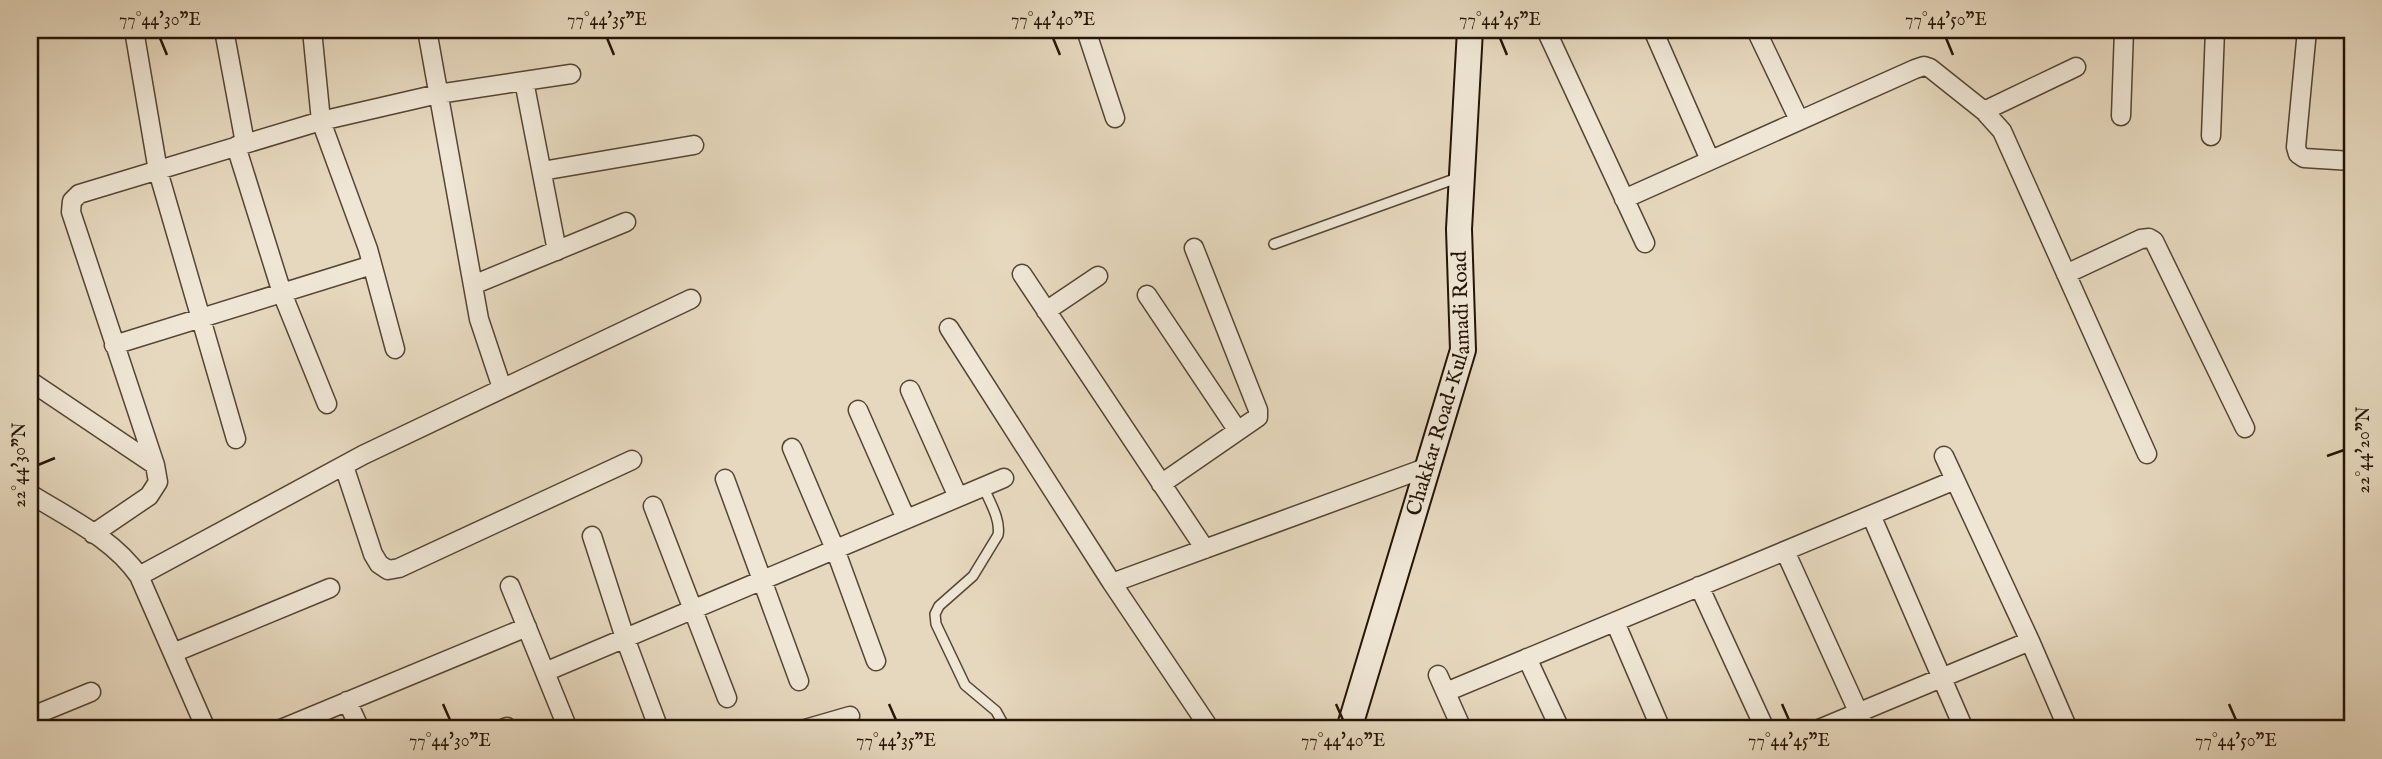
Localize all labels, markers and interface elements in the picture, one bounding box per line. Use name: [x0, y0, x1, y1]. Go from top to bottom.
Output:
text: 77°44'30"E: [119, 9, 201, 32]
text: 77°44'35"E: [567, 9, 647, 32]
text: 77°44'40"E: [1011, 9, 1095, 32]
text: 77°44'45"E: [1459, 9, 1541, 32]
text: 77°44'50"E: [1905, 9, 1987, 32]
street label: Chakkar Road-Kulamadi Road: [1400, 250, 1477, 519]
text: 22°44'20"N: [2353, 406, 2376, 494]
text: 22°44'30"N: [9, 422, 32, 508]
text: 77°44'30"E: [409, 730, 491, 753]
text: 77°44'35"E: [856, 730, 936, 753]
text: 77°44'40"E: [1301, 730, 1385, 753]
text: 77°44'45"E: [1748, 730, 1830, 753]
text: 77°44'50"E: [2195, 730, 2277, 753]

